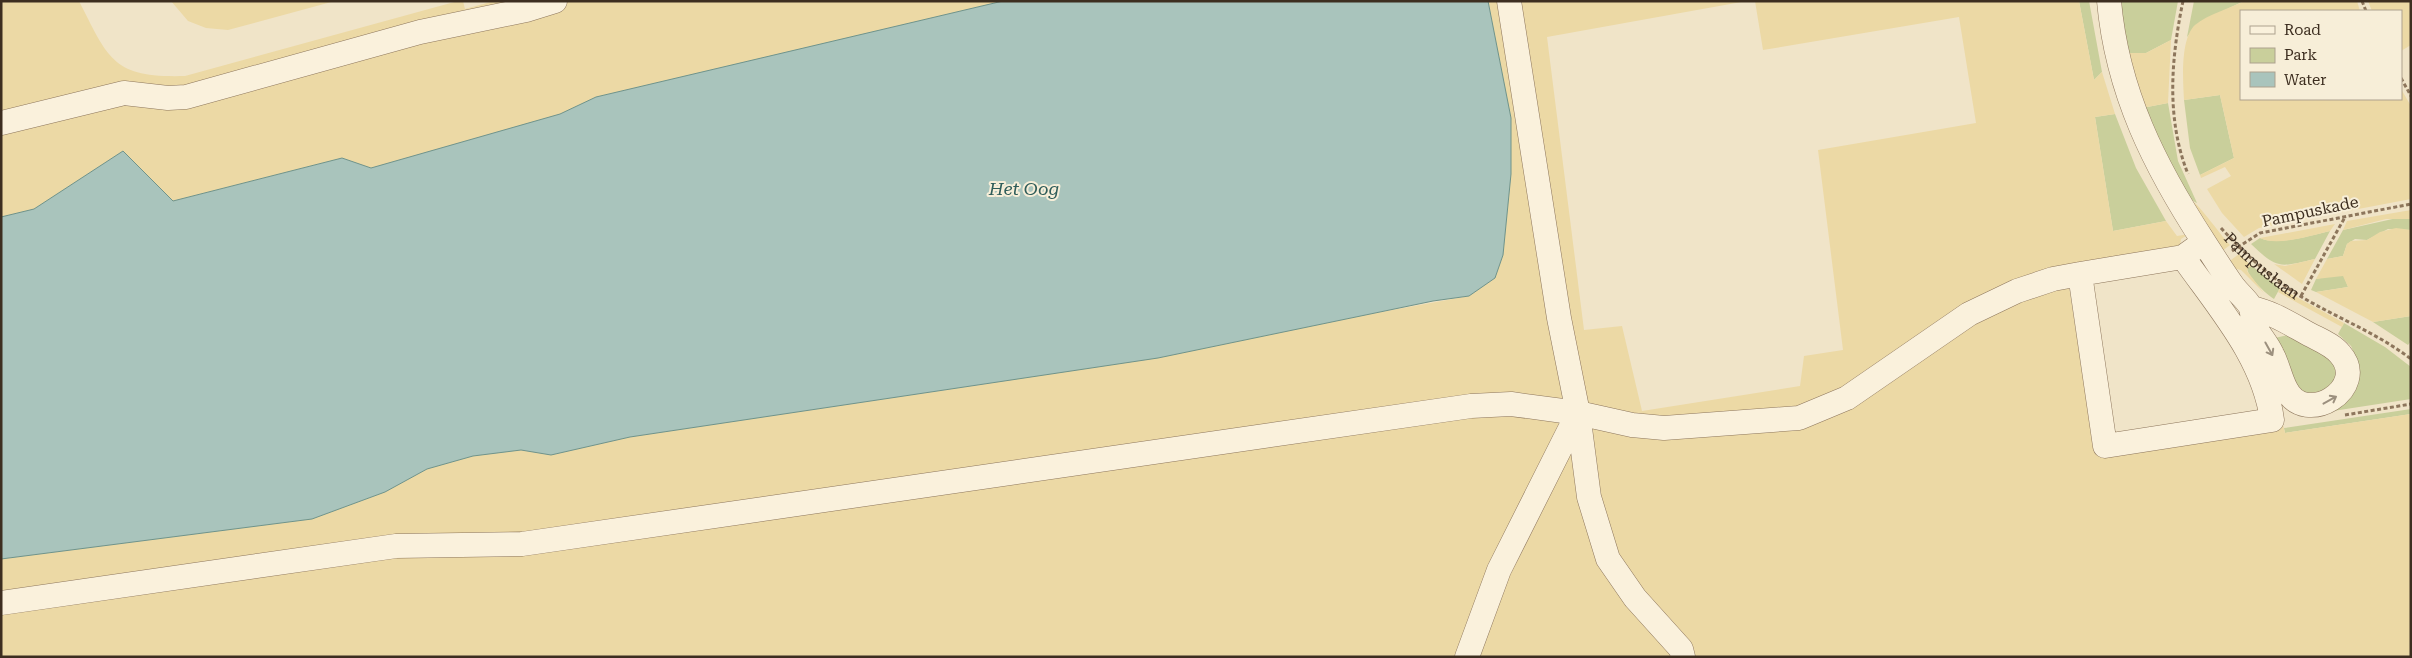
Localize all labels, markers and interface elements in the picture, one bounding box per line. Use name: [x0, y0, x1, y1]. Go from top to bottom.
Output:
legend: [2240, 10, 2402, 100]
text: Road: [2284, 21, 2321, 39]
text: Park: [2284, 46, 2318, 64]
text: Water: [2284, 71, 2326, 89]
water label: Het Oog: [988, 178, 1059, 199]
street label: Pampuskade: [2260, 192, 2360, 231]
street label: Pampuslaan: [2220, 228, 2303, 303]
one-way arrow: [2265, 341, 2274, 356]
one-way arrow: [2322, 395, 2337, 404]

